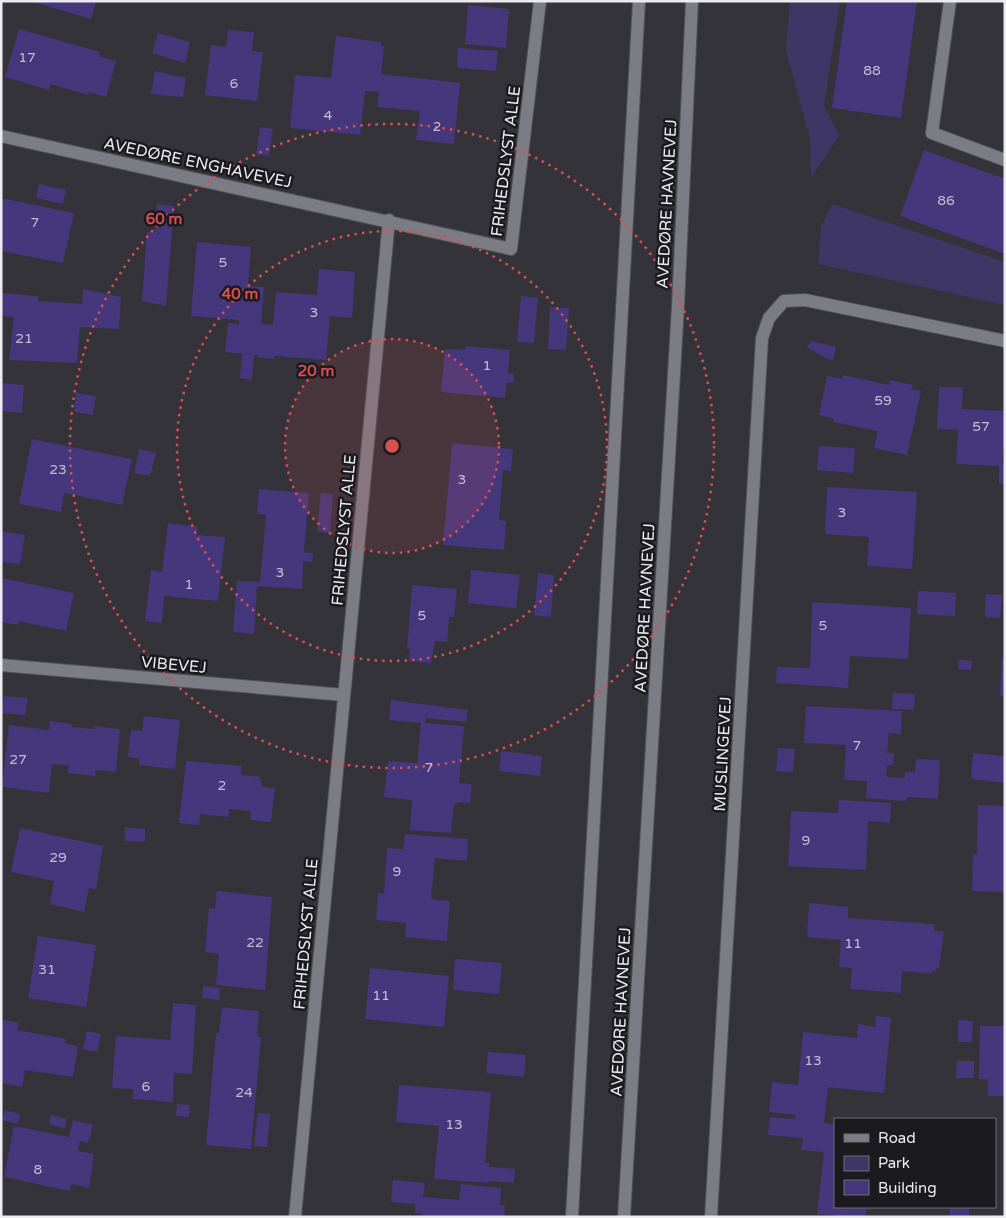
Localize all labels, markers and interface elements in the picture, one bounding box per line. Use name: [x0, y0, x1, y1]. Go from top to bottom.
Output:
house number: 17: [18, 49, 36, 66]
house number: 88: [863, 62, 881, 79]
house number: 6: [230, 75, 239, 92]
street label: FRIHEDSLYST ALLE: [487, 85, 525, 238]
house number: 4: [324, 107, 333, 124]
house number: 2: [433, 118, 441, 135]
street label: AVEDØRE HAVNEVEJ: [653, 119, 681, 289]
street label: AVEDØRE ENGHAVEVEJ: [102, 133, 294, 193]
house number: 86: [937, 192, 955, 209]
text: 60 m: [146, 210, 182, 228]
house number: 7: [31, 214, 39, 231]
house number: 5: [219, 254, 227, 271]
text: 40 m: [222, 285, 258, 303]
house number: 3: [310, 304, 318, 321]
house number: 21: [15, 330, 33, 347]
house number: 1: [483, 357, 491, 374]
text: 20 m: [298, 362, 334, 380]
house number: 59: [874, 392, 892, 409]
house number: 57: [972, 418, 990, 435]
centre of rings: [383, 437, 401, 455]
street label: FRIHEDSLYST ALLE: [327, 454, 361, 606]
house number: 23: [49, 461, 67, 478]
house number: 3: [458, 471, 466, 488]
house number: 3: [838, 504, 846, 521]
street label: AVEDØRE HAVNEVEJ: [631, 523, 659, 693]
house number: 3: [276, 564, 284, 581]
house number: 1: [185, 576, 193, 593]
house number: 5: [418, 607, 426, 624]
house number: 5: [819, 617, 827, 634]
street label: VIBEVEJ: [140, 652, 208, 678]
street label: MUSLINGEVEJ: [710, 696, 736, 812]
house number: 7: [853, 737, 861, 754]
house number: 27: [9, 751, 27, 768]
house number: 7: [425, 759, 433, 776]
house number: 2: [218, 777, 226, 794]
house number: 9: [802, 832, 810, 849]
house number: 29: [49, 849, 67, 866]
street label: FRIHEDSLYST ALLE: [289, 858, 323, 1010]
house number: 9: [393, 863, 401, 880]
street label: AVEDØRE HAVNEVEJ: [607, 927, 635, 1097]
house number: 22: [246, 934, 264, 951]
house number: 11: [844, 935, 862, 952]
house number: 31: [38, 961, 56, 978]
house number: 11: [372, 987, 390, 1004]
house number: 13: [804, 1052, 822, 1069]
house number: 6: [142, 1078, 151, 1095]
house number: 24: [235, 1084, 253, 1101]
house number: 13: [445, 1116, 463, 1133]
legend: [834, 1118, 996, 1208]
text: Road: [878, 1129, 916, 1147]
text: Park: [878, 1154, 910, 1172]
house number: 8: [34, 1161, 43, 1178]
text: Building: [878, 1179, 937, 1197]

